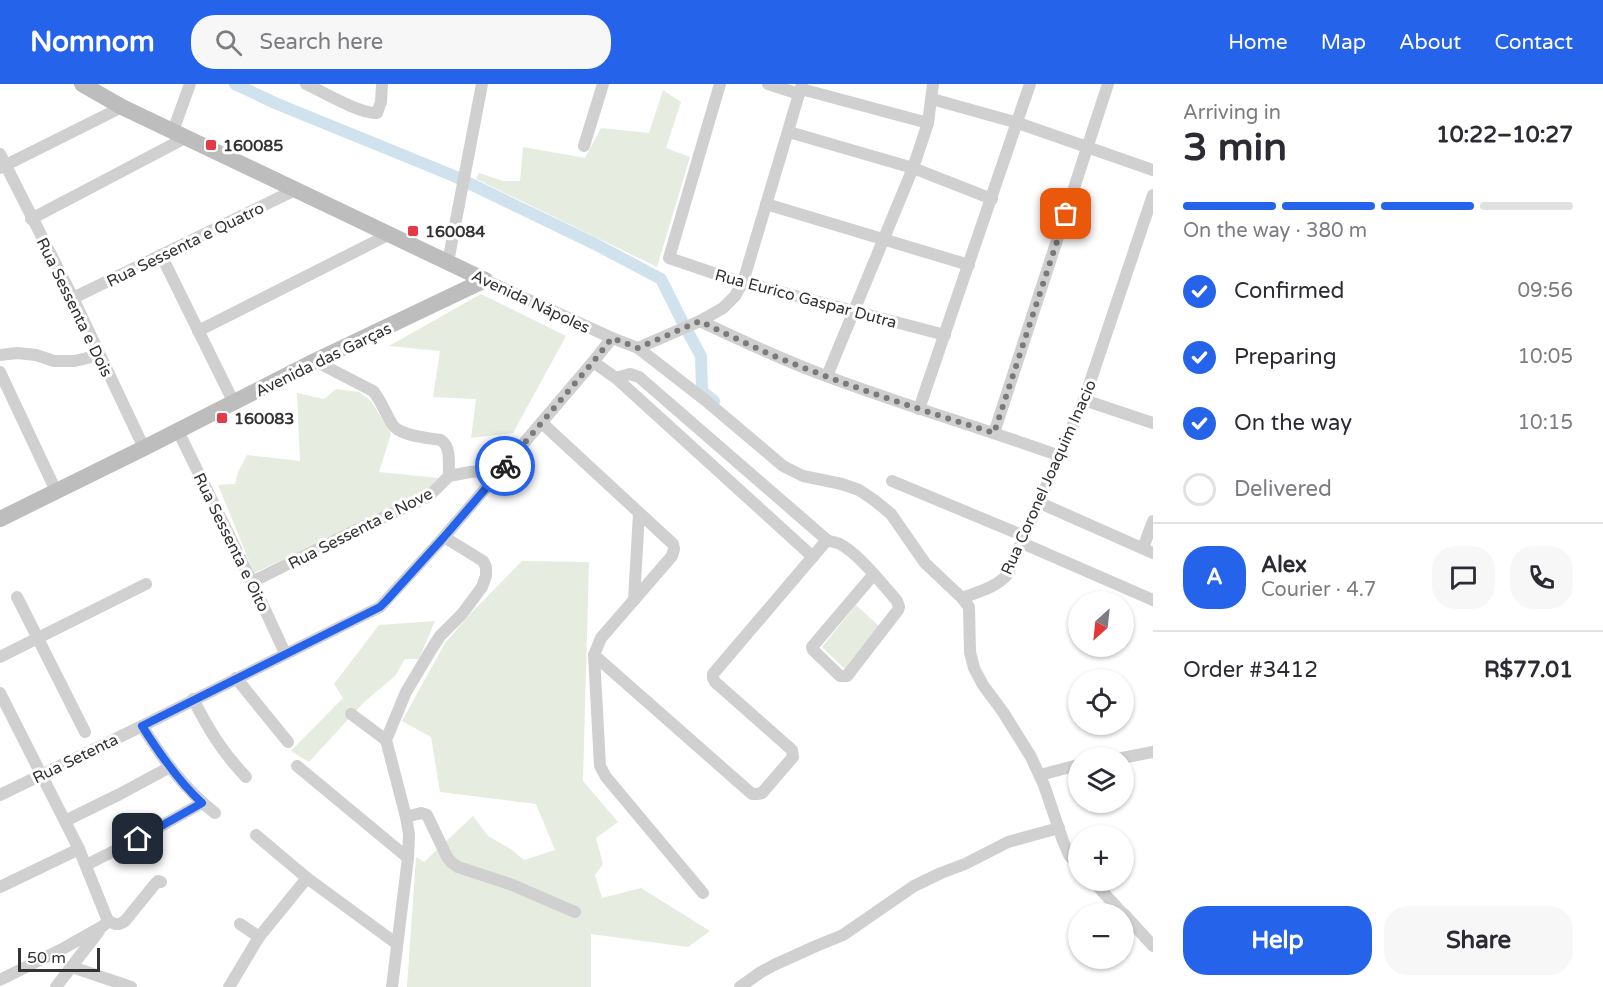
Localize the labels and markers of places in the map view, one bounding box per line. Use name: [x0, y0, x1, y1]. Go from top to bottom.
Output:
place label: 160085: [223, 136, 283, 156]
marker: 160085: [204, 138, 218, 152]
pin: [1040, 188, 1091, 239]
place label: 160084: [425, 222, 485, 242]
marker: 160084: [406, 224, 420, 238]
place label: 160083: [234, 409, 294, 429]
marker: 160083: [215, 411, 229, 425]
pin: [112, 813, 163, 864]

